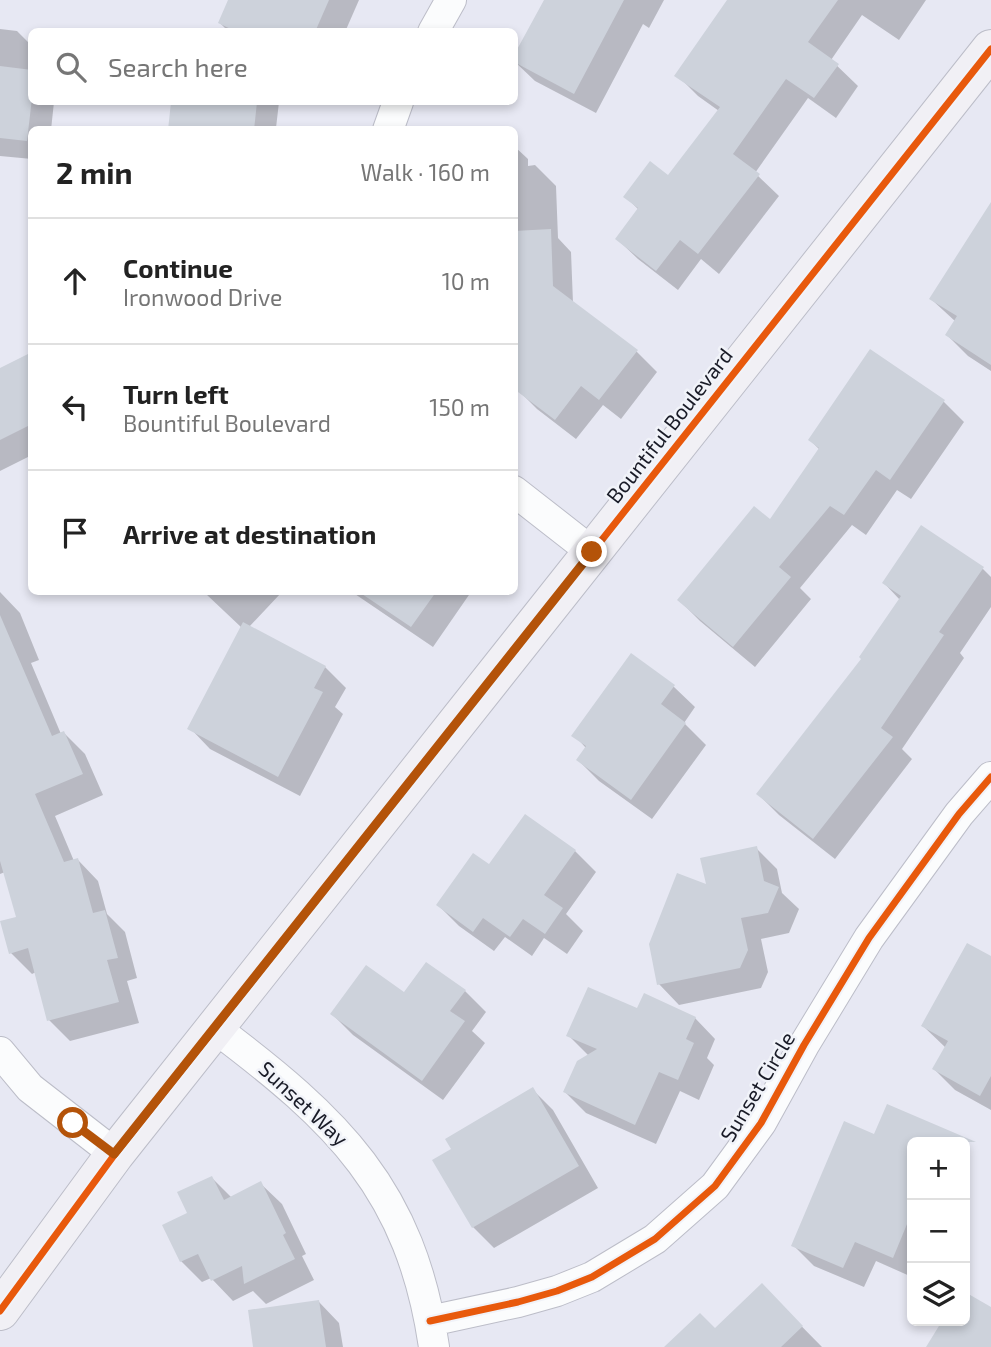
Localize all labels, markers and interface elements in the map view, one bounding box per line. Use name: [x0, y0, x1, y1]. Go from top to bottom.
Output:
search box: [28, 28, 518, 105]
icon: search: [52, 48, 90, 86]
text: Search here: [108, 51, 248, 82]
text: 2 min: [56, 154, 133, 190]
text: Walk · 160 m: [360, 158, 490, 186]
text: Continue: [123, 252, 233, 283]
icon: ahead: [56, 262, 94, 300]
text: 10 m: [442, 267, 490, 295]
text: Ironwood Drive: [123, 283, 282, 311]
street label: Bountiful Boulevard: [601, 343, 737, 508]
text: Turn left: [123, 378, 229, 409]
icon: left: [56, 388, 94, 426]
text: 150 m: [429, 393, 490, 421]
text: Bountiful Boulevard: [123, 409, 331, 437]
icon: arrive: [56, 514, 94, 552]
text: Arrive at destination: [123, 518, 376, 549]
route end: [576, 536, 607, 567]
street label: Sunset Circle: [714, 1027, 799, 1146]
street label: Sunset Way: [254, 1055, 354, 1150]
route start: [57, 1107, 88, 1138]
map controls: [907, 1137, 970, 1326]
button: +: [907, 1137, 970, 1200]
button: −: [907, 1200, 970, 1263]
button: layers: [907, 1263, 970, 1326]

